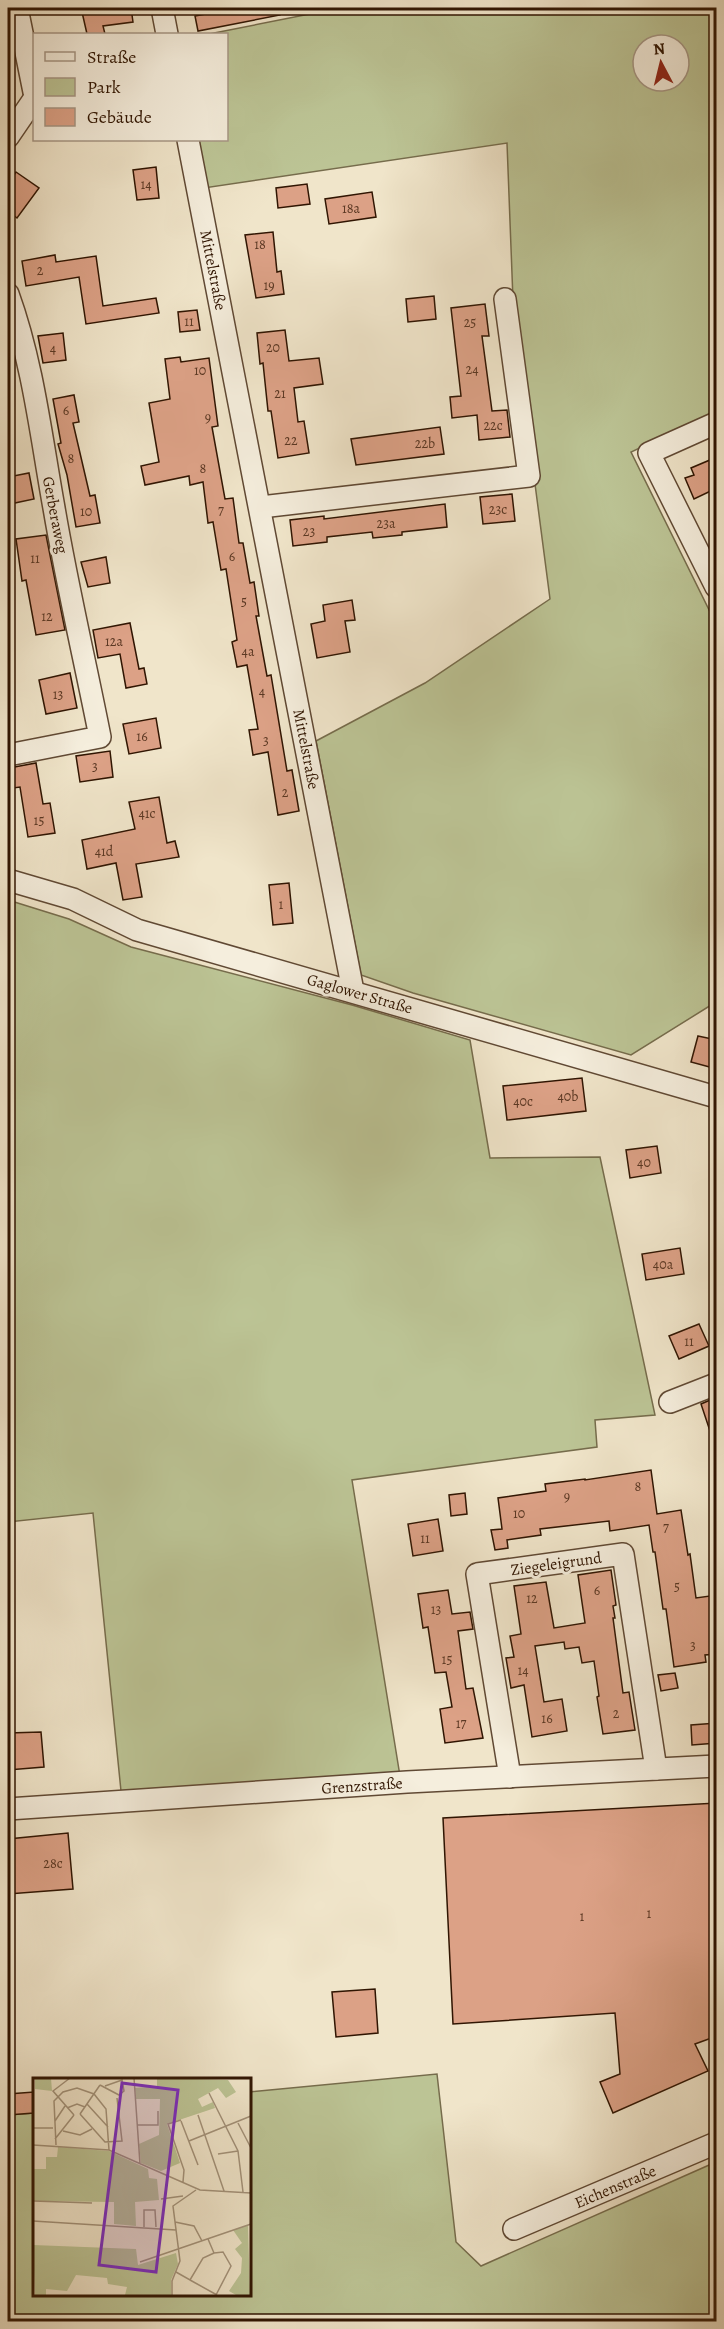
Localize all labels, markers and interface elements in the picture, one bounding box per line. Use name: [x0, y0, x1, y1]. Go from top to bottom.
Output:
legend: [33, 33, 228, 141]
north arrow: [631, 33, 691, 93]
text: N: [652, 37, 667, 61]
text: Straße: [87, 45, 136, 69]
text: Park: [87, 75, 121, 99]
text: Gebäude: [87, 105, 152, 129]
house number: 14: [140, 175, 152, 194]
house number: 18a: [342, 199, 361, 218]
street label: Mittelstraße: [194, 228, 232, 312]
house number: 18: [254, 235, 266, 254]
house number: 2: [37, 261, 44, 280]
house number: 19: [263, 276, 275, 295]
house number: 11: [184, 312, 194, 331]
house number: 25: [464, 313, 476, 332]
house number: 20: [266, 338, 280, 357]
house number: 4: [50, 339, 56, 358]
house number: 24: [466, 360, 479, 379]
house number: 10: [194, 361, 206, 380]
house number: 21: [274, 384, 286, 403]
house number: 6: [63, 401, 69, 420]
house number: 9: [205, 408, 211, 427]
house number: 22c: [483, 416, 503, 435]
house number: 22: [284, 431, 298, 450]
house number: 22b: [415, 434, 435, 453]
house number: 8: [68, 449, 75, 468]
house number: 8: [200, 459, 207, 478]
street label: Gerberaweg: [37, 475, 73, 556]
house number: 23c: [489, 500, 507, 519]
house number: 7: [218, 501, 224, 520]
house number: 10: [80, 502, 92, 521]
house number: 23a: [377, 514, 396, 533]
house number: 23: [303, 522, 315, 541]
house number: 6: [229, 547, 235, 566]
house number: 11: [30, 549, 40, 568]
house number: 5: [241, 592, 247, 611]
house number: 12: [41, 607, 53, 626]
house number: 12a: [105, 632, 123, 651]
house number: 4a: [242, 642, 255, 661]
house number: 4: [259, 682, 265, 701]
house number: 13: [53, 685, 63, 704]
street label: Mittelstraße: [287, 707, 325, 791]
house number: 16: [136, 727, 148, 746]
house number: 3: [263, 731, 269, 750]
house number: 3: [92, 757, 98, 776]
house number: 2: [282, 783, 289, 802]
house number: 41c: [138, 804, 156, 823]
house number: 15: [34, 811, 44, 830]
house number: 41d: [95, 842, 114, 861]
house number: 1: [279, 895, 284, 914]
street label: Gaglower Straße: [304, 968, 415, 1020]
house number: 40b: [558, 1087, 578, 1106]
house number: 40c: [513, 1092, 533, 1111]
house number: 40: [637, 1153, 651, 1172]
house number: 40a: [653, 1255, 674, 1274]
house number: 11: [684, 1332, 694, 1351]
house number: 8: [635, 1477, 642, 1496]
house number: 9: [564, 1487, 570, 1506]
house number: 10: [513, 1504, 525, 1523]
house number: 7: [663, 1518, 669, 1537]
house number: 11: [420, 1529, 430, 1548]
street label: Ziegeleigrund: [509, 1547, 603, 1581]
house number: 5: [674, 1577, 680, 1596]
house number: 6: [594, 1581, 600, 1600]
house number: 12: [526, 1589, 538, 1608]
house number: 13: [431, 1600, 441, 1619]
house number: 3: [690, 1636, 696, 1655]
house number: 15: [442, 1650, 452, 1669]
house number: 14: [517, 1661, 529, 1680]
house number: 2: [613, 1704, 620, 1723]
house number: 16: [541, 1709, 553, 1728]
house number: 17: [456, 1714, 466, 1733]
street label: Grenzstraße: [321, 1772, 403, 1800]
house number: 28c: [43, 1854, 63, 1873]
house number: 1: [647, 1904, 652, 1923]
house number: 1: [580, 1907, 585, 1926]
inset map: [33, 2078, 250, 2296]
street label: Eichenstraße: [571, 2160, 660, 2214]

